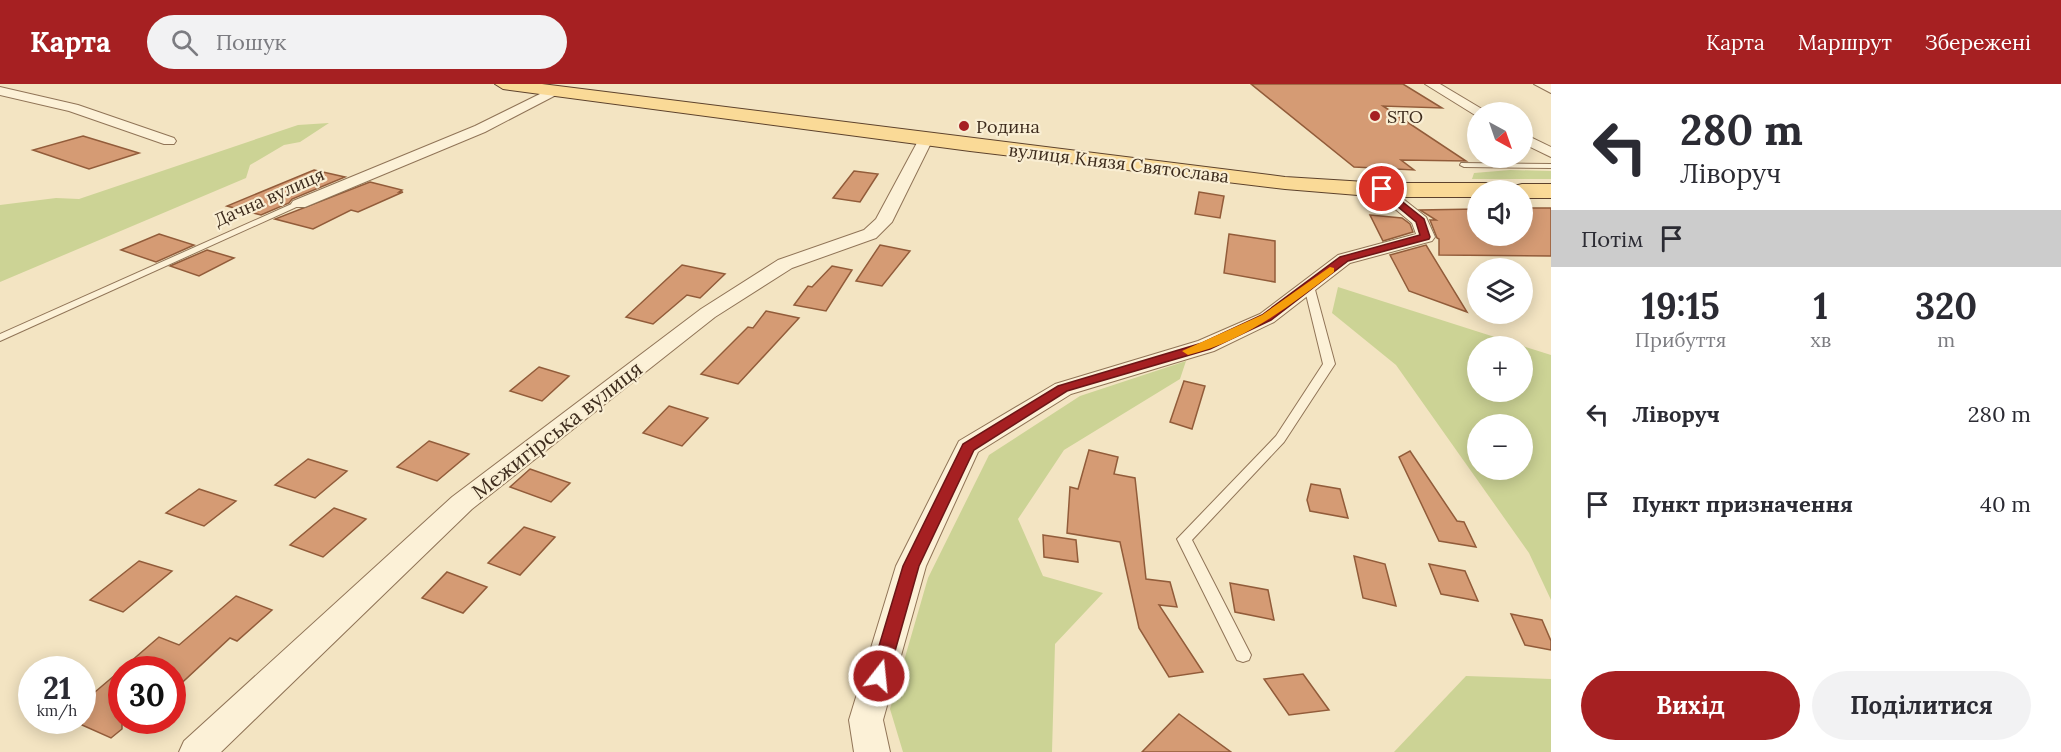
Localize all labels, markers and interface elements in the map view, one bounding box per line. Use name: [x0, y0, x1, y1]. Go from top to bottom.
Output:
search box: [147, 15, 567, 69]
text: Карта: [30, 24, 111, 60]
icon: search: [168, 26, 201, 59]
text: Пошук: [216, 28, 286, 56]
text: Карта: [1706, 29, 1765, 56]
text: Маршрут: [1798, 29, 1892, 56]
text: Збережені: [1925, 29, 2031, 56]
north arrow: [1467, 102, 1533, 168]
map controls: [1467, 102, 1533, 480]
text: 280 m: [1680, 103, 1803, 157]
place label: STO: [1387, 105, 1423, 128]
icon: left: [1581, 108, 1659, 186]
marker: STO: [1368, 109, 1382, 123]
place label: Родина: [976, 115, 1040, 138]
marker: Родина: [957, 119, 971, 133]
street label: вулиця Князя Святослава: [1008, 138, 1230, 188]
text: Ліворуч: [1680, 156, 1781, 190]
street label: Дачна вулиця: [210, 162, 328, 232]
pin: [1356, 163, 1407, 214]
icon: arrive: [1365, 172, 1398, 205]
button: sound: [1467, 180, 1533, 246]
icon: arrive: [1655, 222, 1688, 255]
text: Потім: [1581, 225, 1643, 253]
button: layers: [1467, 258, 1533, 324]
text: 19:15: [1641, 283, 1720, 329]
text: 1: [1813, 283, 1828, 329]
text: 320: [1915, 283, 1977, 329]
text: Прибуття: [1635, 327, 1726, 352]
text: хв: [1810, 327, 1831, 352]
text: m: [1937, 327, 1955, 352]
button: +: [1467, 336, 1533, 402]
street label: Межигірська вулиця: [466, 355, 648, 505]
icon: left: [1581, 398, 1614, 431]
text: Ліворуч: [1632, 400, 1720, 428]
text: 280 m: [1968, 400, 2031, 428]
button: −: [1467, 414, 1533, 480]
icon: arrive: [1581, 488, 1614, 521]
text: Пункт призначення: [1632, 490, 1853, 518]
text: 40 m: [1980, 490, 2031, 518]
position arrow: [847, 644, 911, 708]
speed limit sign: 30: [108, 656, 186, 734]
text: 21: [43, 669, 71, 707]
button: Вихід: [1581, 671, 1800, 740]
button: Поділитися: [1812, 671, 2031, 740]
text: km/h: [37, 701, 77, 720]

